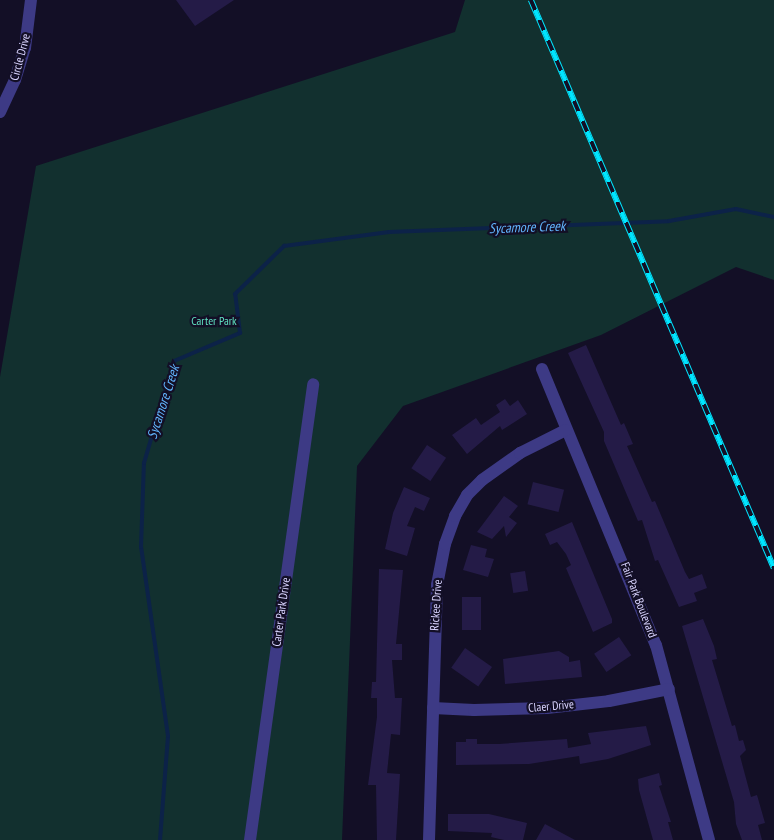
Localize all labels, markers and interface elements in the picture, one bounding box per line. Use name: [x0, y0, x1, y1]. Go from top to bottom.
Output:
street label: Circle Drive: [7, 32, 33, 82]
water label: Sycamore Creek: [488, 217, 566, 237]
park label: Carter Park: [191, 314, 237, 328]
water label: Sycamore Creek: [143, 363, 183, 441]
street label: Fair Park Boulevard: [618, 560, 660, 640]
street label: Carter Park Drive: [269, 576, 293, 648]
street label: Rickee Drive: [427, 579, 445, 631]
street label: Claer Drive: [528, 697, 574, 715]

